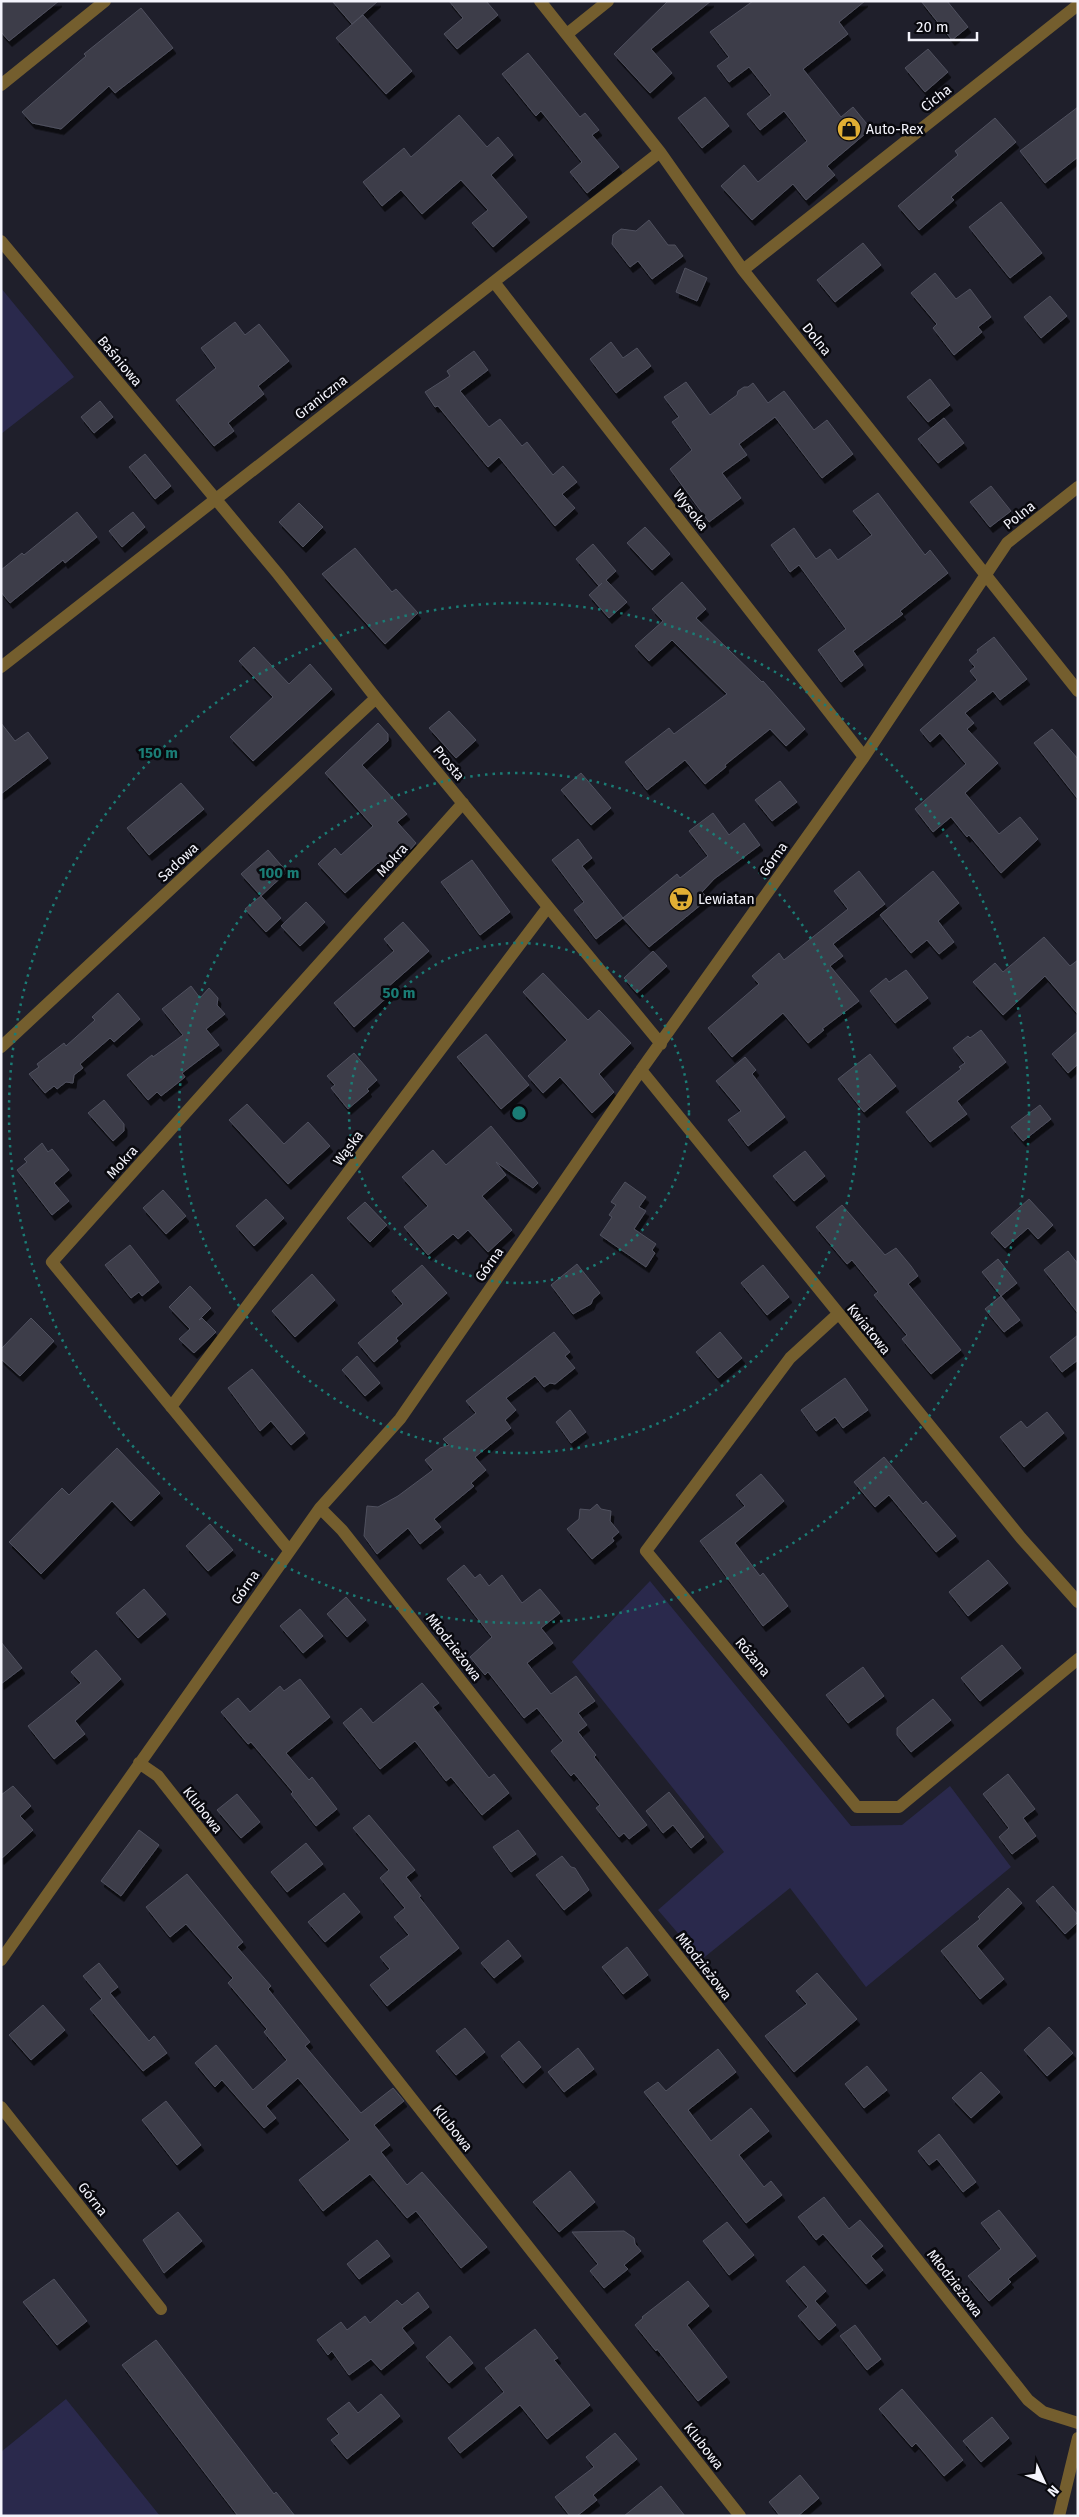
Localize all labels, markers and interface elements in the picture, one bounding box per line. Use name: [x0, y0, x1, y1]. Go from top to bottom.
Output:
scale bar: [909, 10, 976, 42]
text: 20 m: [916, 18, 949, 36]
street label: Cicha: [918, 81, 955, 116]
shop icon: Auto-Rex: [836, 116, 862, 142]
place label: Auto-Rex: [866, 121, 924, 138]
street label: Dolna: [798, 320, 835, 359]
street label: Baśniowa: [94, 333, 146, 390]
street label: Graniczna: [292, 372, 351, 423]
street label: Wysoka: [669, 486, 712, 534]
street label: Polna: [1000, 498, 1039, 533]
street label: Prosta: [429, 742, 468, 784]
text: 150 m: [138, 744, 178, 762]
street label: Sadowa: [155, 839, 202, 885]
street label: Górna: [755, 839, 791, 880]
street label: Mokra: [373, 840, 412, 880]
text: 100 m: [259, 864, 299, 882]
supermarket icon: Lewiatan: [668, 886, 694, 912]
place label: Lewiatan: [698, 891, 755, 908]
text: 50 m: [382, 984, 416, 1002]
centre of rings: [510, 1104, 528, 1122]
street label: Wąska: [330, 1127, 367, 1169]
street label: Mokra: [103, 1142, 142, 1182]
street label: Górna: [471, 1244, 507, 1285]
street label: Kwiatowa: [843, 1301, 894, 1358]
street label: Górna: [227, 1567, 263, 1608]
street label: Młodzieżowa: [422, 1610, 485, 1684]
street label: Różana: [731, 1634, 774, 1680]
street label: Klubowa: [179, 1784, 226, 1837]
street label: Młodzieżowa: [672, 1929, 735, 2003]
street label: Klubowa: [429, 2102, 476, 2155]
street label: Górna: [74, 2179, 111, 2220]
street label: Młodzieżowa: [923, 2246, 986, 2320]
street label: Klubowa: [680, 2420, 727, 2473]
north arrow: [1019, 2457, 1069, 2507]
text: N: [1044, 2481, 1062, 2500]

